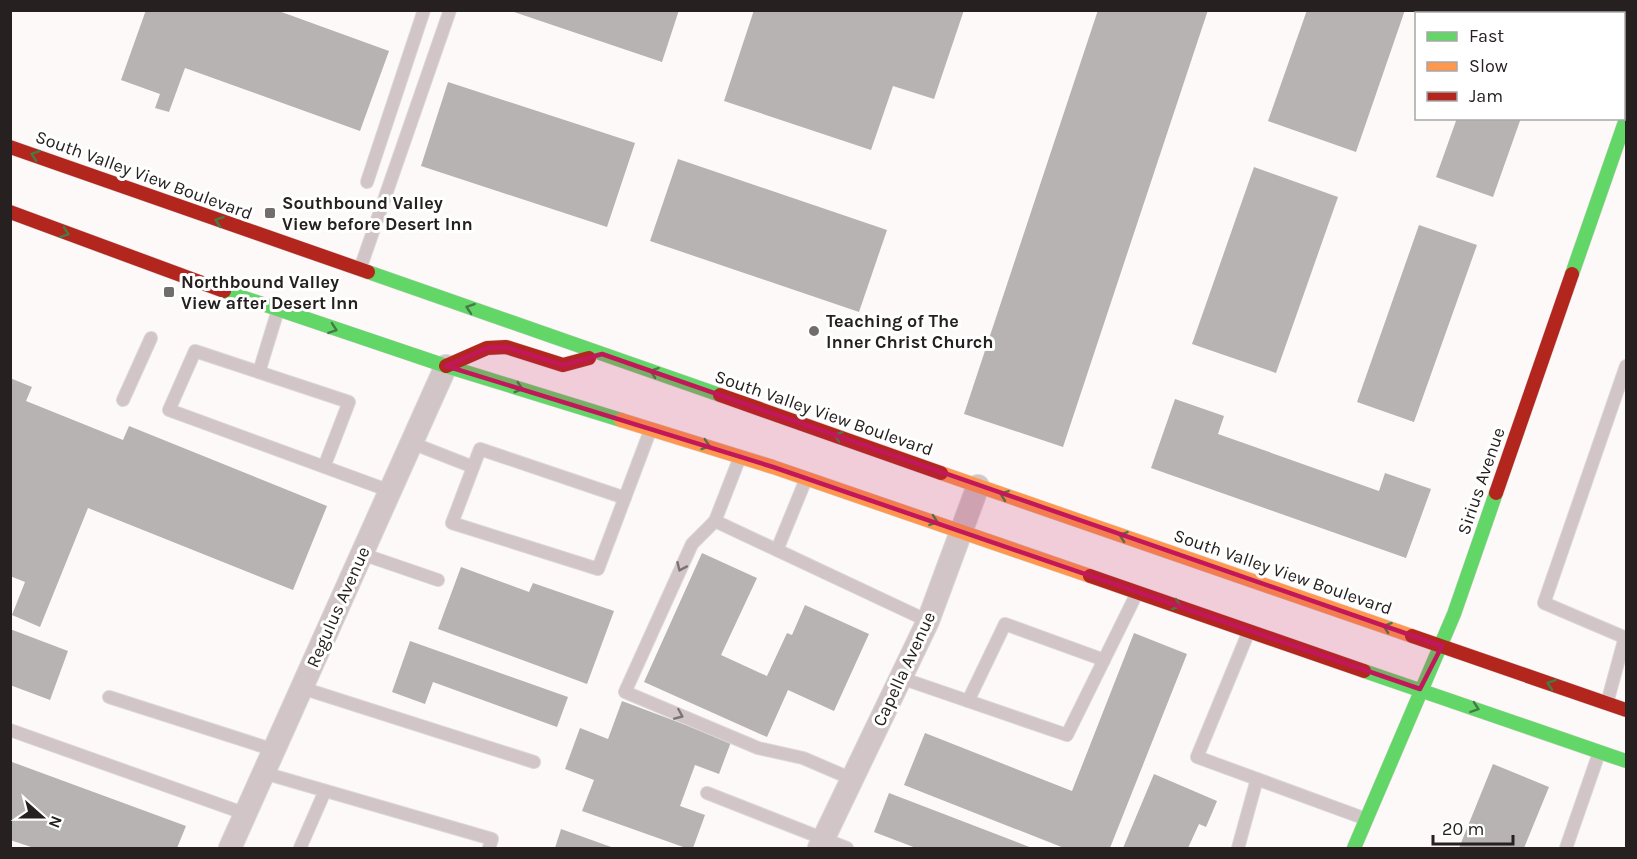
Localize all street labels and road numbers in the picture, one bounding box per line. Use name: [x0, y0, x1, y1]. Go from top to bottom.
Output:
street label: South Valley View Boulevard: [32, 125, 256, 225]
street label: South Valley View Boulevard: [712, 365, 936, 461]
street label: Sirius Avenue: [1452, 424, 1510, 538]
street label: South Valley View Boulevard: [1171, 524, 1395, 620]
street label: Regulus Avenue: [301, 543, 375, 671]
street label: Capella Avenue: [868, 608, 940, 730]

